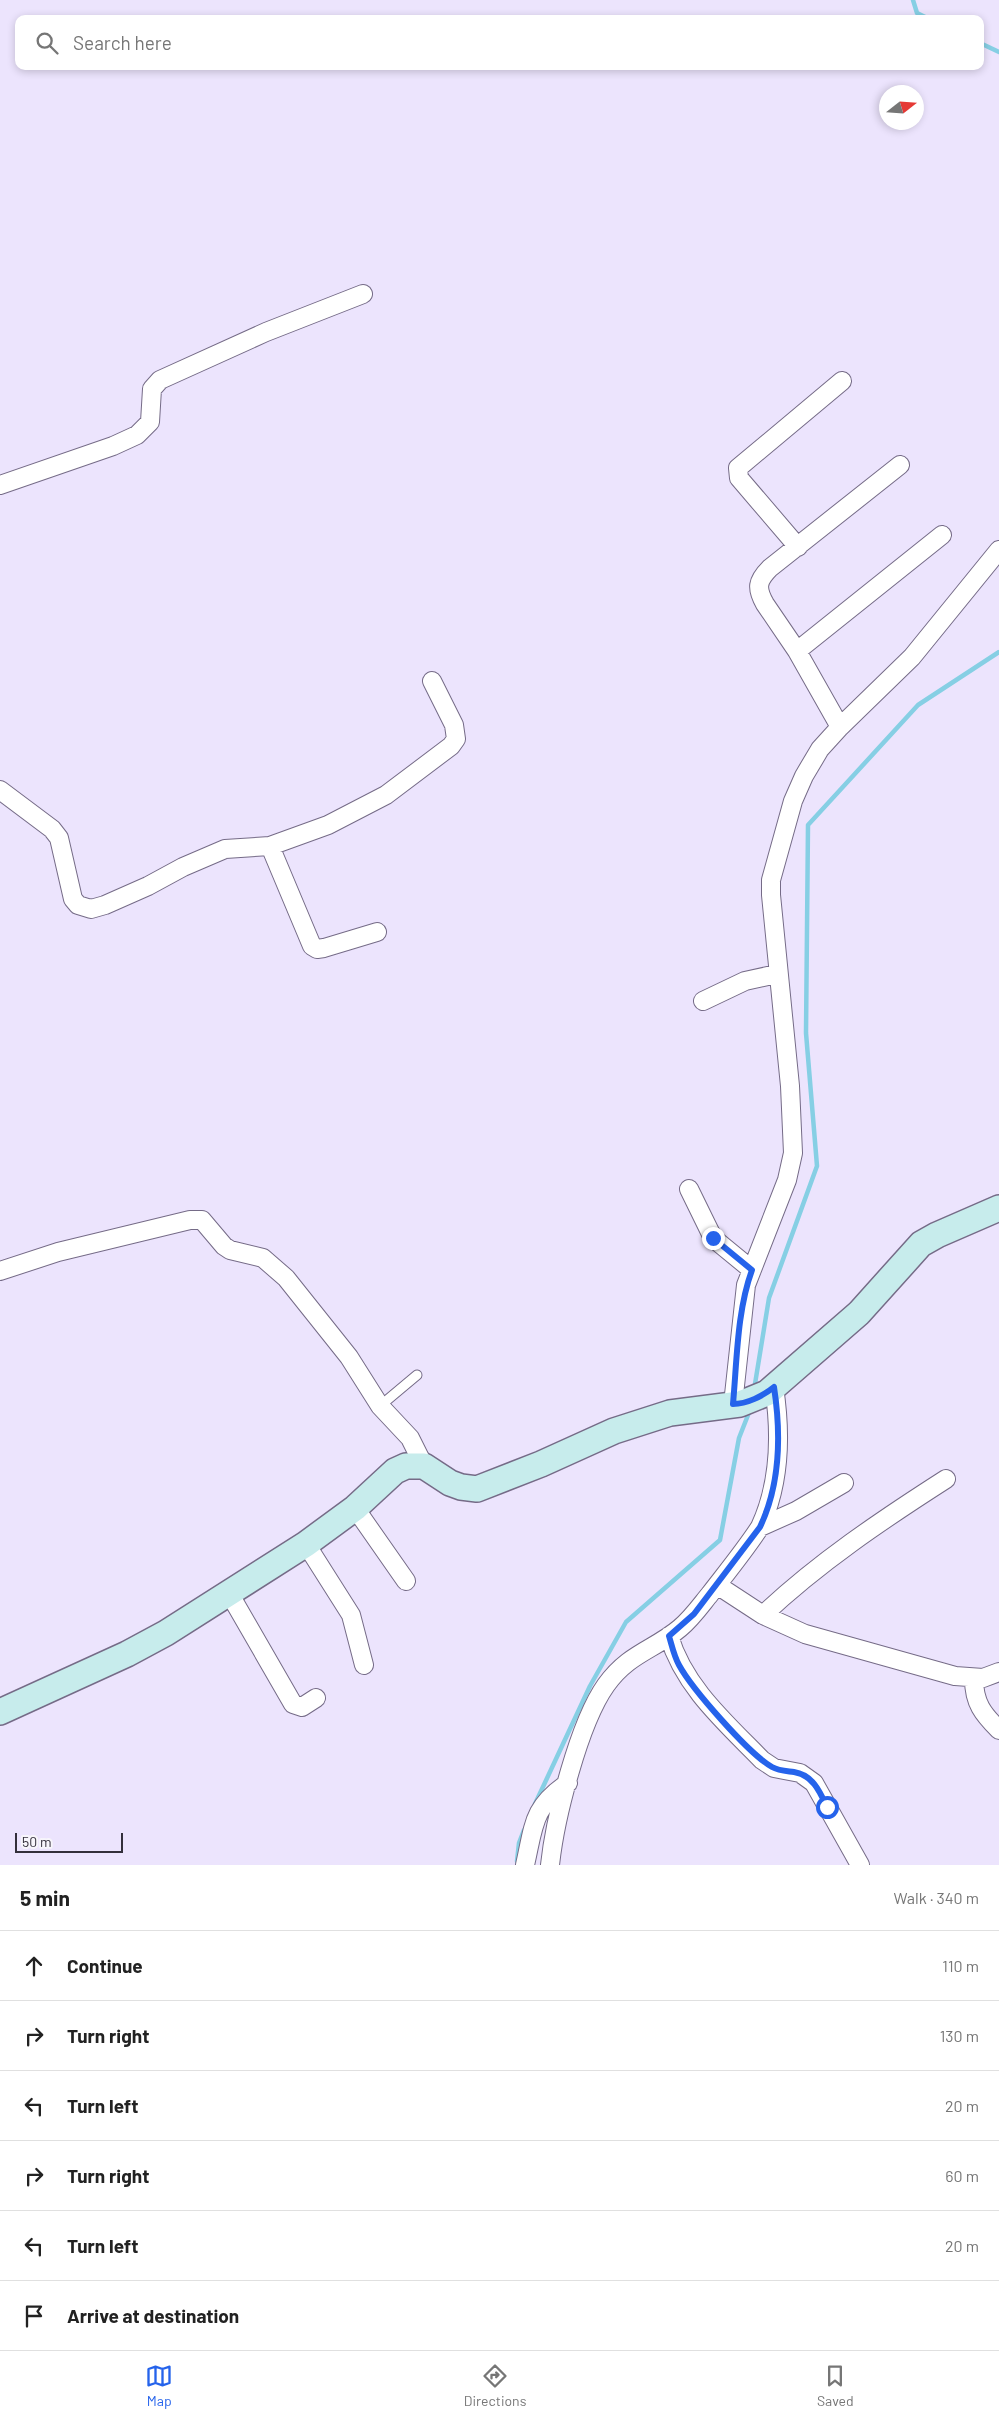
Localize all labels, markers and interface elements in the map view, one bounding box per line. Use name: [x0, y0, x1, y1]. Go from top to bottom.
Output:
search box: [15, 15, 984, 70]
icon: search: [33, 29, 61, 57]
text: Search here: [73, 31, 172, 54]
north arrow: [879, 85, 924, 130]
route end: [702, 1227, 725, 1250]
route start: [816, 1796, 839, 1819]
scale bar: [15, 1830, 122, 1853]
text: 50 m: [22, 1833, 51, 1850]
text: 5 min: [20, 1885, 70, 1910]
text: Walk · 340 m: [894, 1888, 979, 1907]
icon: ahead: [20, 1952, 48, 1980]
text: Continue: [67, 1954, 143, 1977]
text: 110 m: [942, 1956, 979, 1975]
icon: right: [20, 2022, 48, 2050]
text: Turn right: [67, 2024, 149, 2047]
text: 130 m: [940, 2026, 979, 2045]
icon: left: [20, 2092, 48, 2120]
text: Turn left: [67, 2094, 138, 2117]
text: 20 m: [945, 2096, 979, 2115]
icon: right: [20, 2162, 48, 2190]
text: Turn right: [67, 2164, 149, 2187]
text: 60 m: [945, 2166, 979, 2185]
icon: left: [20, 2232, 48, 2260]
text: Turn left: [67, 2234, 138, 2257]
text: 20 m: [945, 2236, 979, 2255]
icon: arrive: [20, 2302, 48, 2330]
text: Arrive at destination: [67, 2304, 239, 2327]
tab: Map: [145, 2362, 173, 2409]
tab: Directions: [464, 2362, 526, 2409]
tab: Saved: [817, 2362, 854, 2409]

